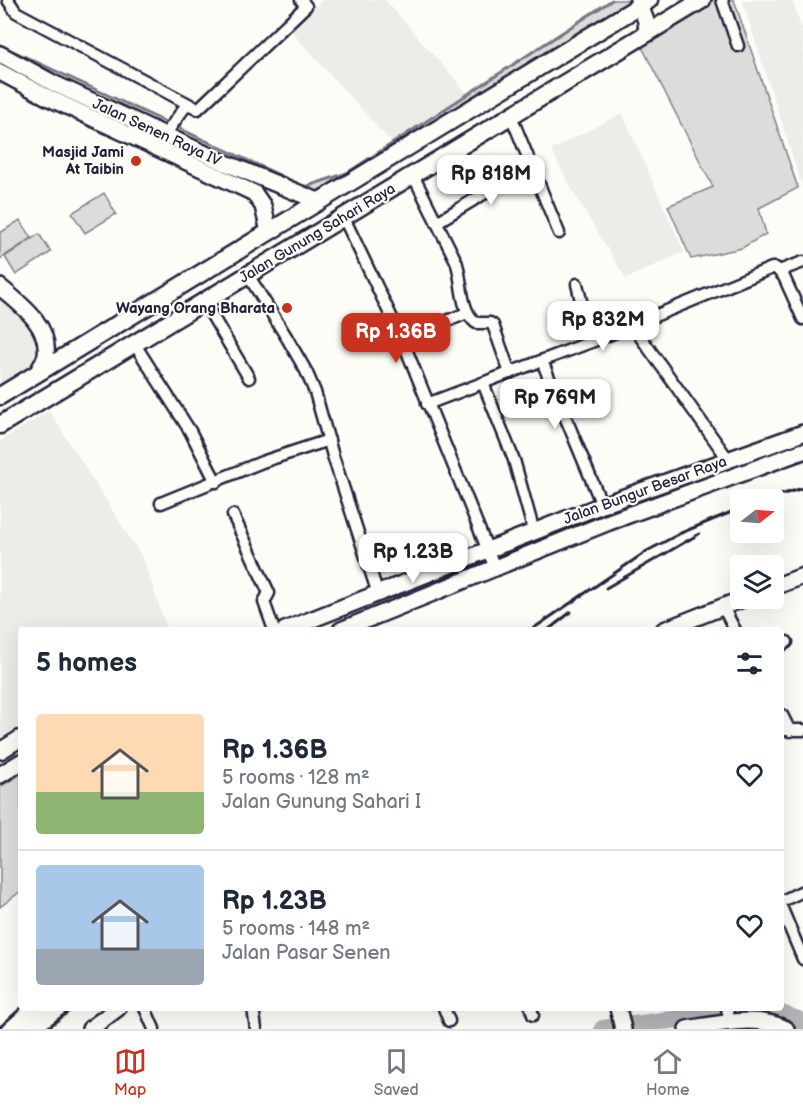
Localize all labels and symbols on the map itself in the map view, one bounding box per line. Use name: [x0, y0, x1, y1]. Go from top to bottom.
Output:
street label: Jalan Senen Raya IV: [89, 94, 225, 171]
place label: Masjid Jami At Taibin: [42, 143, 124, 179]
marker: Masjid Jami At Taibin: [129, 154, 143, 168]
pin: Rp 818M: [436, 155, 546, 206]
street label: Jalan Gunung Sahari Raya: [236, 179, 399, 288]
place label: Wayang Orang Bharata: [116, 299, 275, 318]
marker: Wayang Orang Bharata: [280, 301, 294, 315]
pin: Rp 832M: [548, 301, 658, 352]
pin: Rp 1.36B: [334, 313, 458, 364]
pin: Rp 769M: [500, 379, 610, 430]
street label: Jalan Bungur Besar Raya: [561, 452, 729, 529]
north arrow: [730, 489, 784, 543]
pin: Rp 1.23B: [351, 533, 475, 584]

